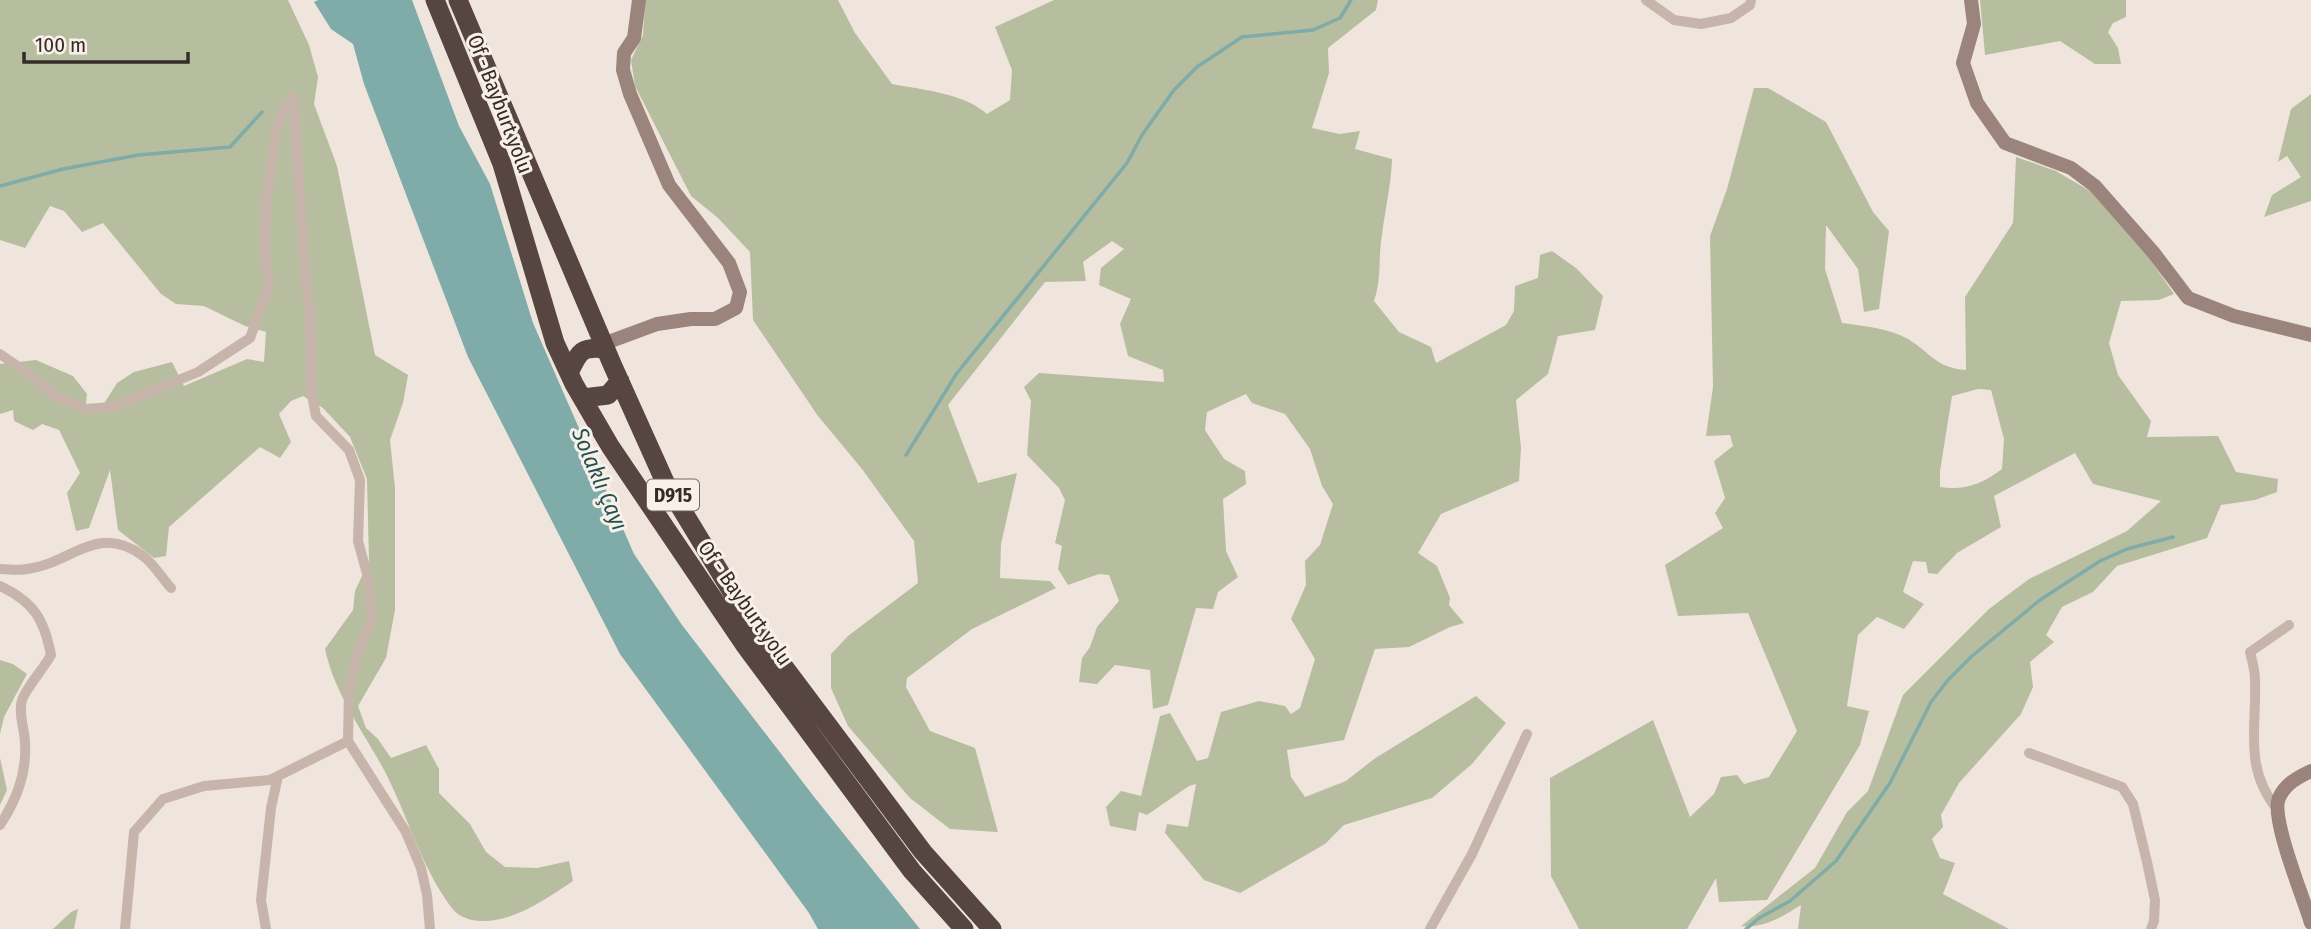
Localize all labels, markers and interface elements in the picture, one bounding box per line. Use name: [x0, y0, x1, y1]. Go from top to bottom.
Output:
scale bar: [24, 21, 189, 65]
street label: Of - Bayburt yolu: [462, 31, 538, 177]
text: 100 m: [35, 32, 86, 58]
water label: Solaklı Çayı: [565, 423, 634, 534]
road number: D915: [647, 480, 699, 510]
street label: Of - Bayburt yolu: [692, 536, 798, 670]

